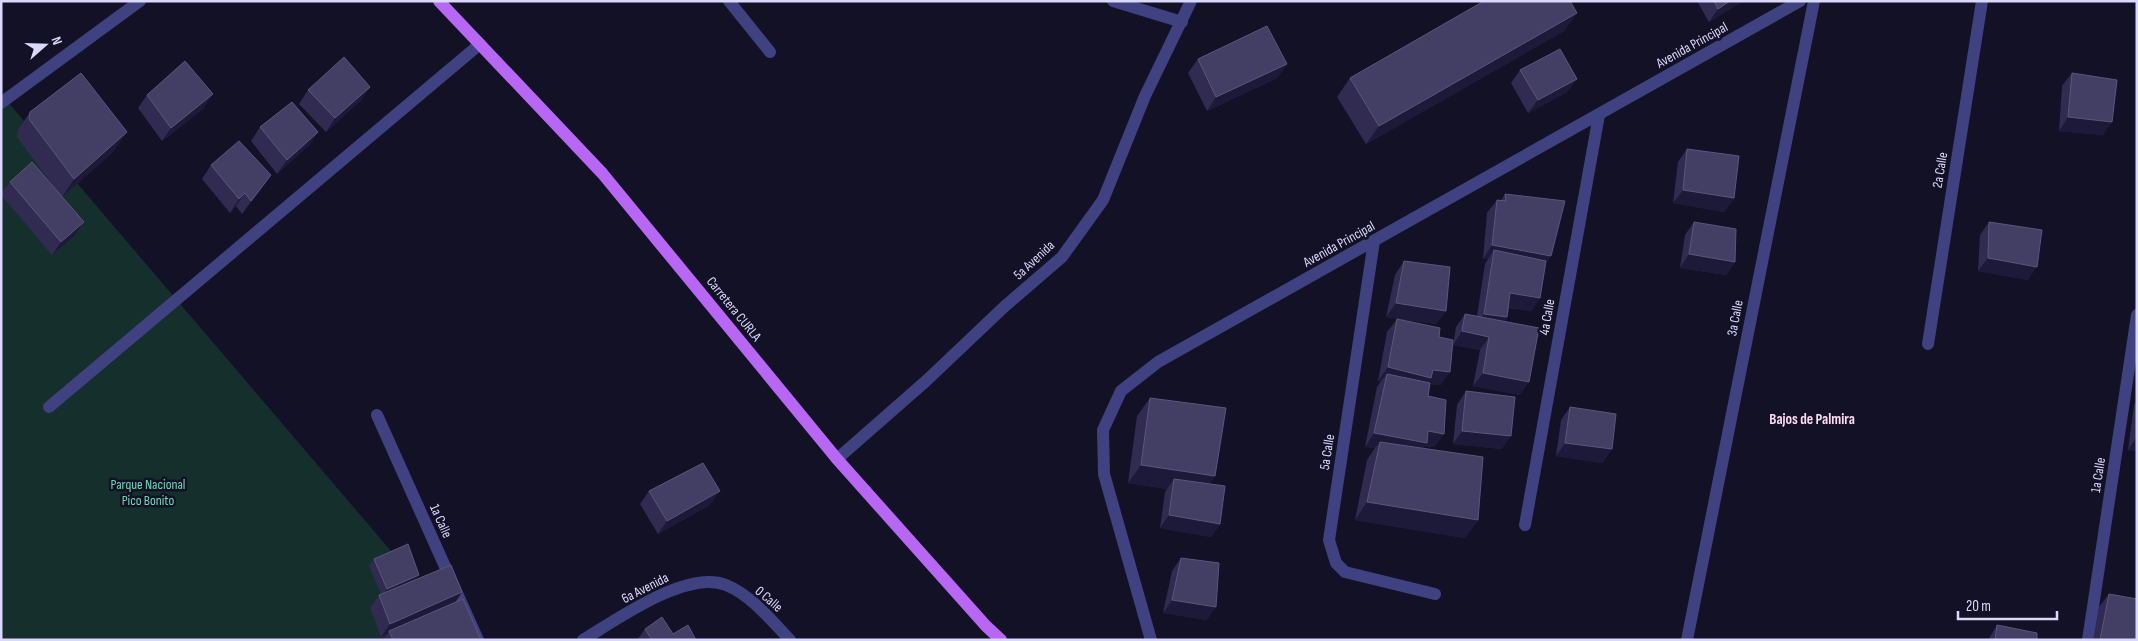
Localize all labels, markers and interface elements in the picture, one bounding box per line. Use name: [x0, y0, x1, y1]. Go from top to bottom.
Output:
street label: Avenida Principal: [1652, 18, 1731, 72]
north arrow: [20, 20, 70, 70]
text: N: [47, 34, 66, 47]
street label: 2a Calle: [1929, 151, 1951, 189]
street label: Avenida Principal: [1299, 217, 1378, 271]
street label: 5a Avenida: [1010, 237, 1058, 283]
street label: Carretera CURLA: [703, 273, 766, 345]
street label: 4a Calle: [1535, 298, 1559, 336]
street label: 3a Calle: [1723, 299, 1747, 337]
district label: Bajos de Palmira: [1769, 410, 1855, 429]
street label: 5a Calle: [1316, 433, 1338, 471]
street label: 1a Calle: [2087, 456, 2109, 494]
park label: Parque Nacional Pico Bonito: [111, 476, 185, 509]
street label: 1a Calle: [426, 501, 456, 541]
street label: 6a Avenida: [619, 569, 671, 607]
street label: 0 Calle: [752, 582, 786, 616]
scale bar: [1958, 588, 2057, 620]
text: 20 m: [1966, 597, 1991, 616]

